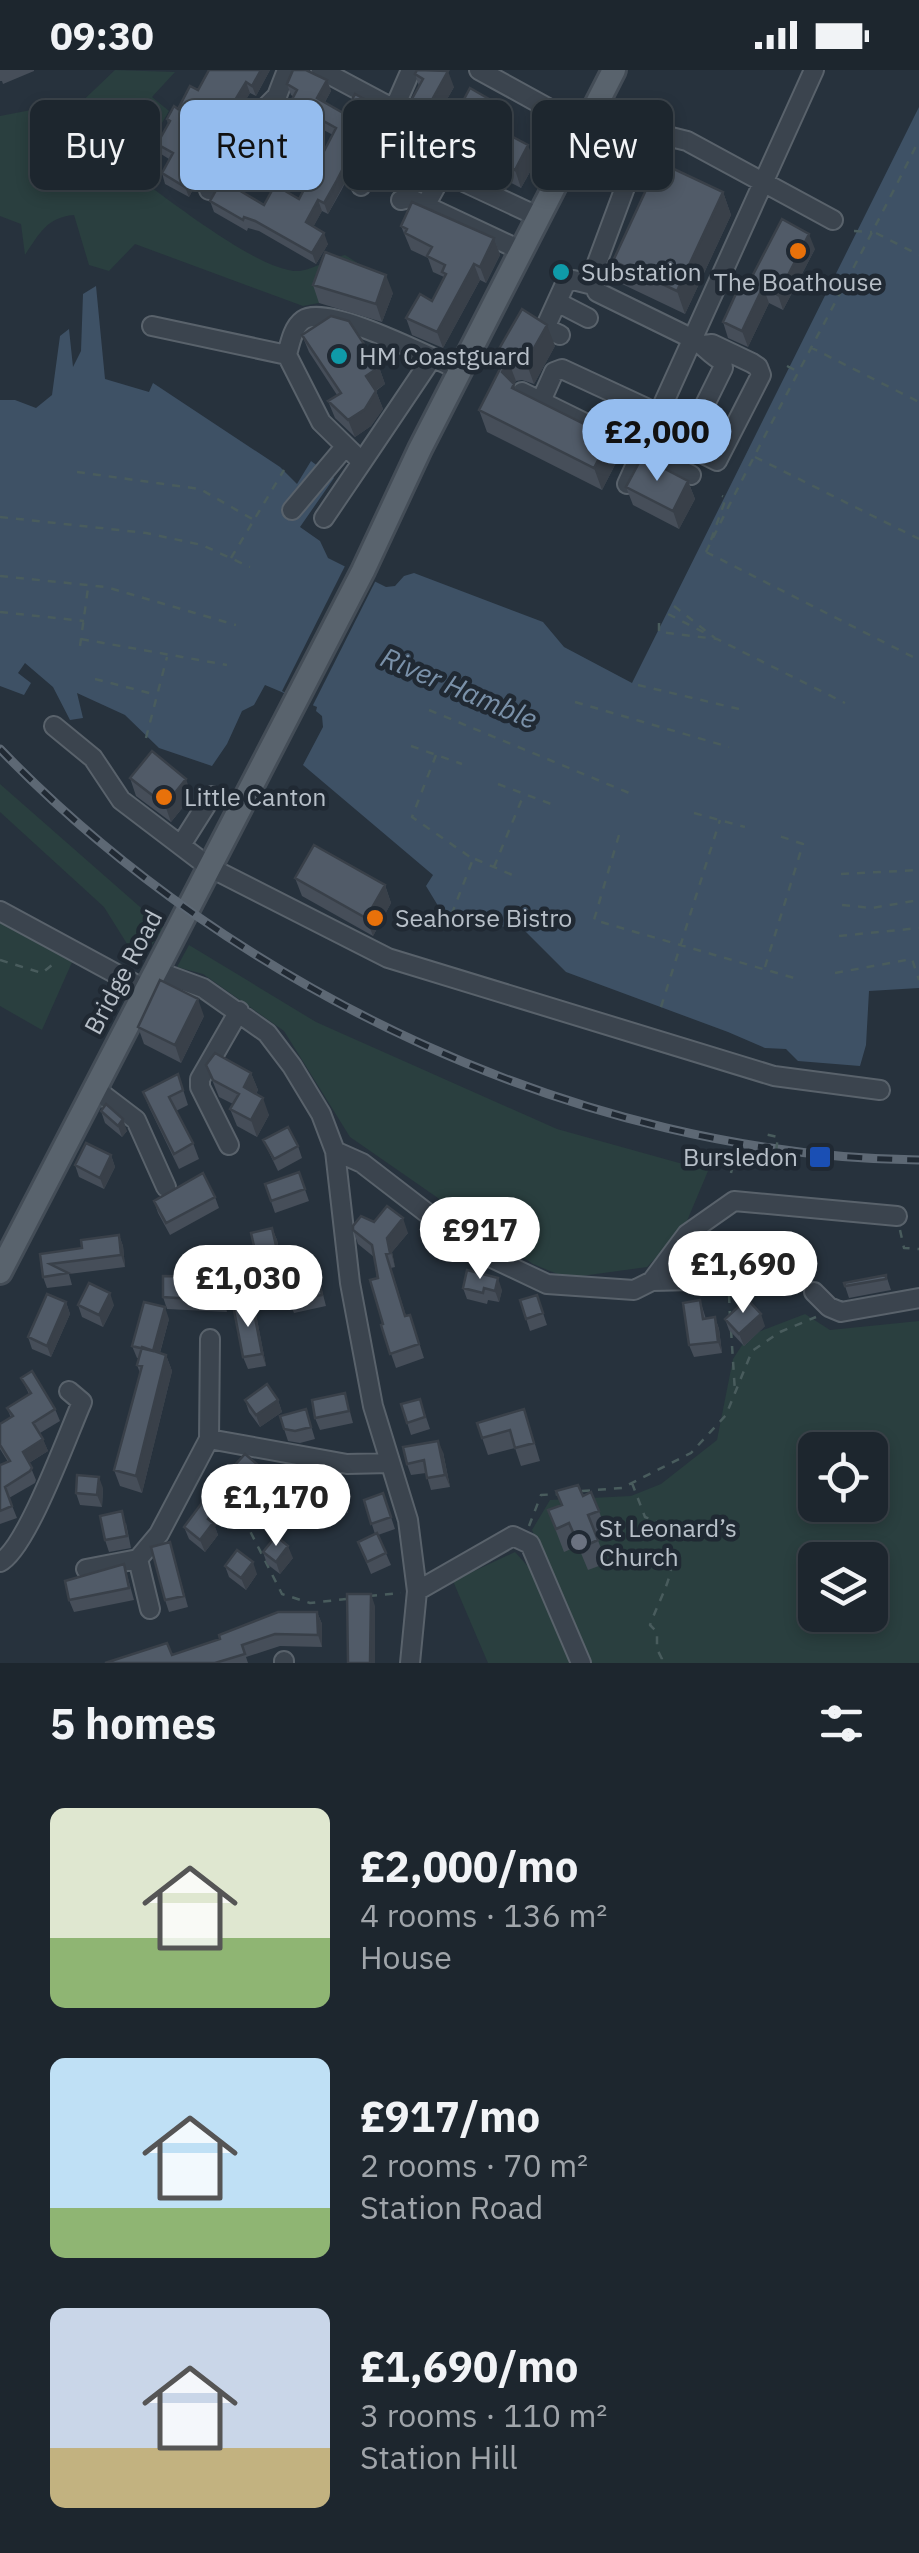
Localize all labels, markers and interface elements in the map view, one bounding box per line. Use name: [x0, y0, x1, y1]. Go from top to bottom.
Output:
text: 09:30: [50, 11, 154, 60]
chip: Buy: [30, 100, 160, 190]
chip: Rent: [180, 100, 323, 190]
chip: Filters: [343, 100, 512, 190]
chip: New: [532, 100, 673, 190]
marker: The Boathouse: [787, 240, 809, 262]
place label: Substation: [581, 255, 702, 288]
marker: Substation: [550, 261, 572, 283]
place label: The Boathouse: [714, 265, 882, 298]
place label: HM Coastguard: [359, 339, 530, 372]
marker: HM Coastguard: [328, 345, 350, 367]
pin: £2,000: [576, 399, 738, 484]
text: £2,000: [604, 410, 710, 452]
water label: River Hamble: [375, 638, 543, 737]
place label: Little Canton: [184, 780, 326, 813]
marker: Little Canton: [153, 786, 175, 808]
place label: Seahorse Bistro: [395, 901, 572, 934]
street label: Bridge Road: [76, 904, 169, 1040]
marker: Seahorse Bistro: [364, 907, 386, 929]
place label: Bursledon: [683, 1140, 798, 1173]
marker: Bursledon: [807, 1144, 833, 1170]
pin: £917: [421, 1197, 539, 1282]
text: £917: [442, 1208, 518, 1250]
pin: £1,690: [662, 1231, 824, 1316]
text: £1,690: [690, 1242, 796, 1284]
pin: £1,030: [167, 1245, 329, 1330]
text: £1,030: [195, 1256, 301, 1298]
map controls: [798, 1432, 888, 1632]
button: locate: [798, 1432, 888, 1522]
pin: £1,170: [195, 1464, 357, 1549]
text: £1,170: [223, 1475, 329, 1517]
place label: St Leonard’s Church: [599, 1511, 737, 1573]
marker: St Leonard’s Church: [568, 1531, 590, 1553]
button: layers: [798, 1542, 888, 1632]
text: 5 homes: [50, 1696, 216, 1751]
icon: filters: [814, 1696, 869, 1751]
text: £2,000/mo: [360, 1839, 578, 1894]
icon: home: [130, 1848, 250, 1968]
text: 4 rooms · 136 m²: [360, 1894, 607, 1936]
text: House: [360, 1936, 452, 1978]
text: £917/mo: [360, 2089, 540, 2144]
icon: home: [130, 2098, 250, 2218]
text: 2 rooms · 70 m²: [360, 2144, 588, 2186]
text: Station Road: [360, 2186, 543, 2228]
text: £1,690/mo: [360, 2339, 578, 2394]
icon: home: [130, 2348, 250, 2468]
text: 3 rooms · 110 m²: [360, 2394, 607, 2436]
text: Station Hill: [360, 2436, 518, 2478]

